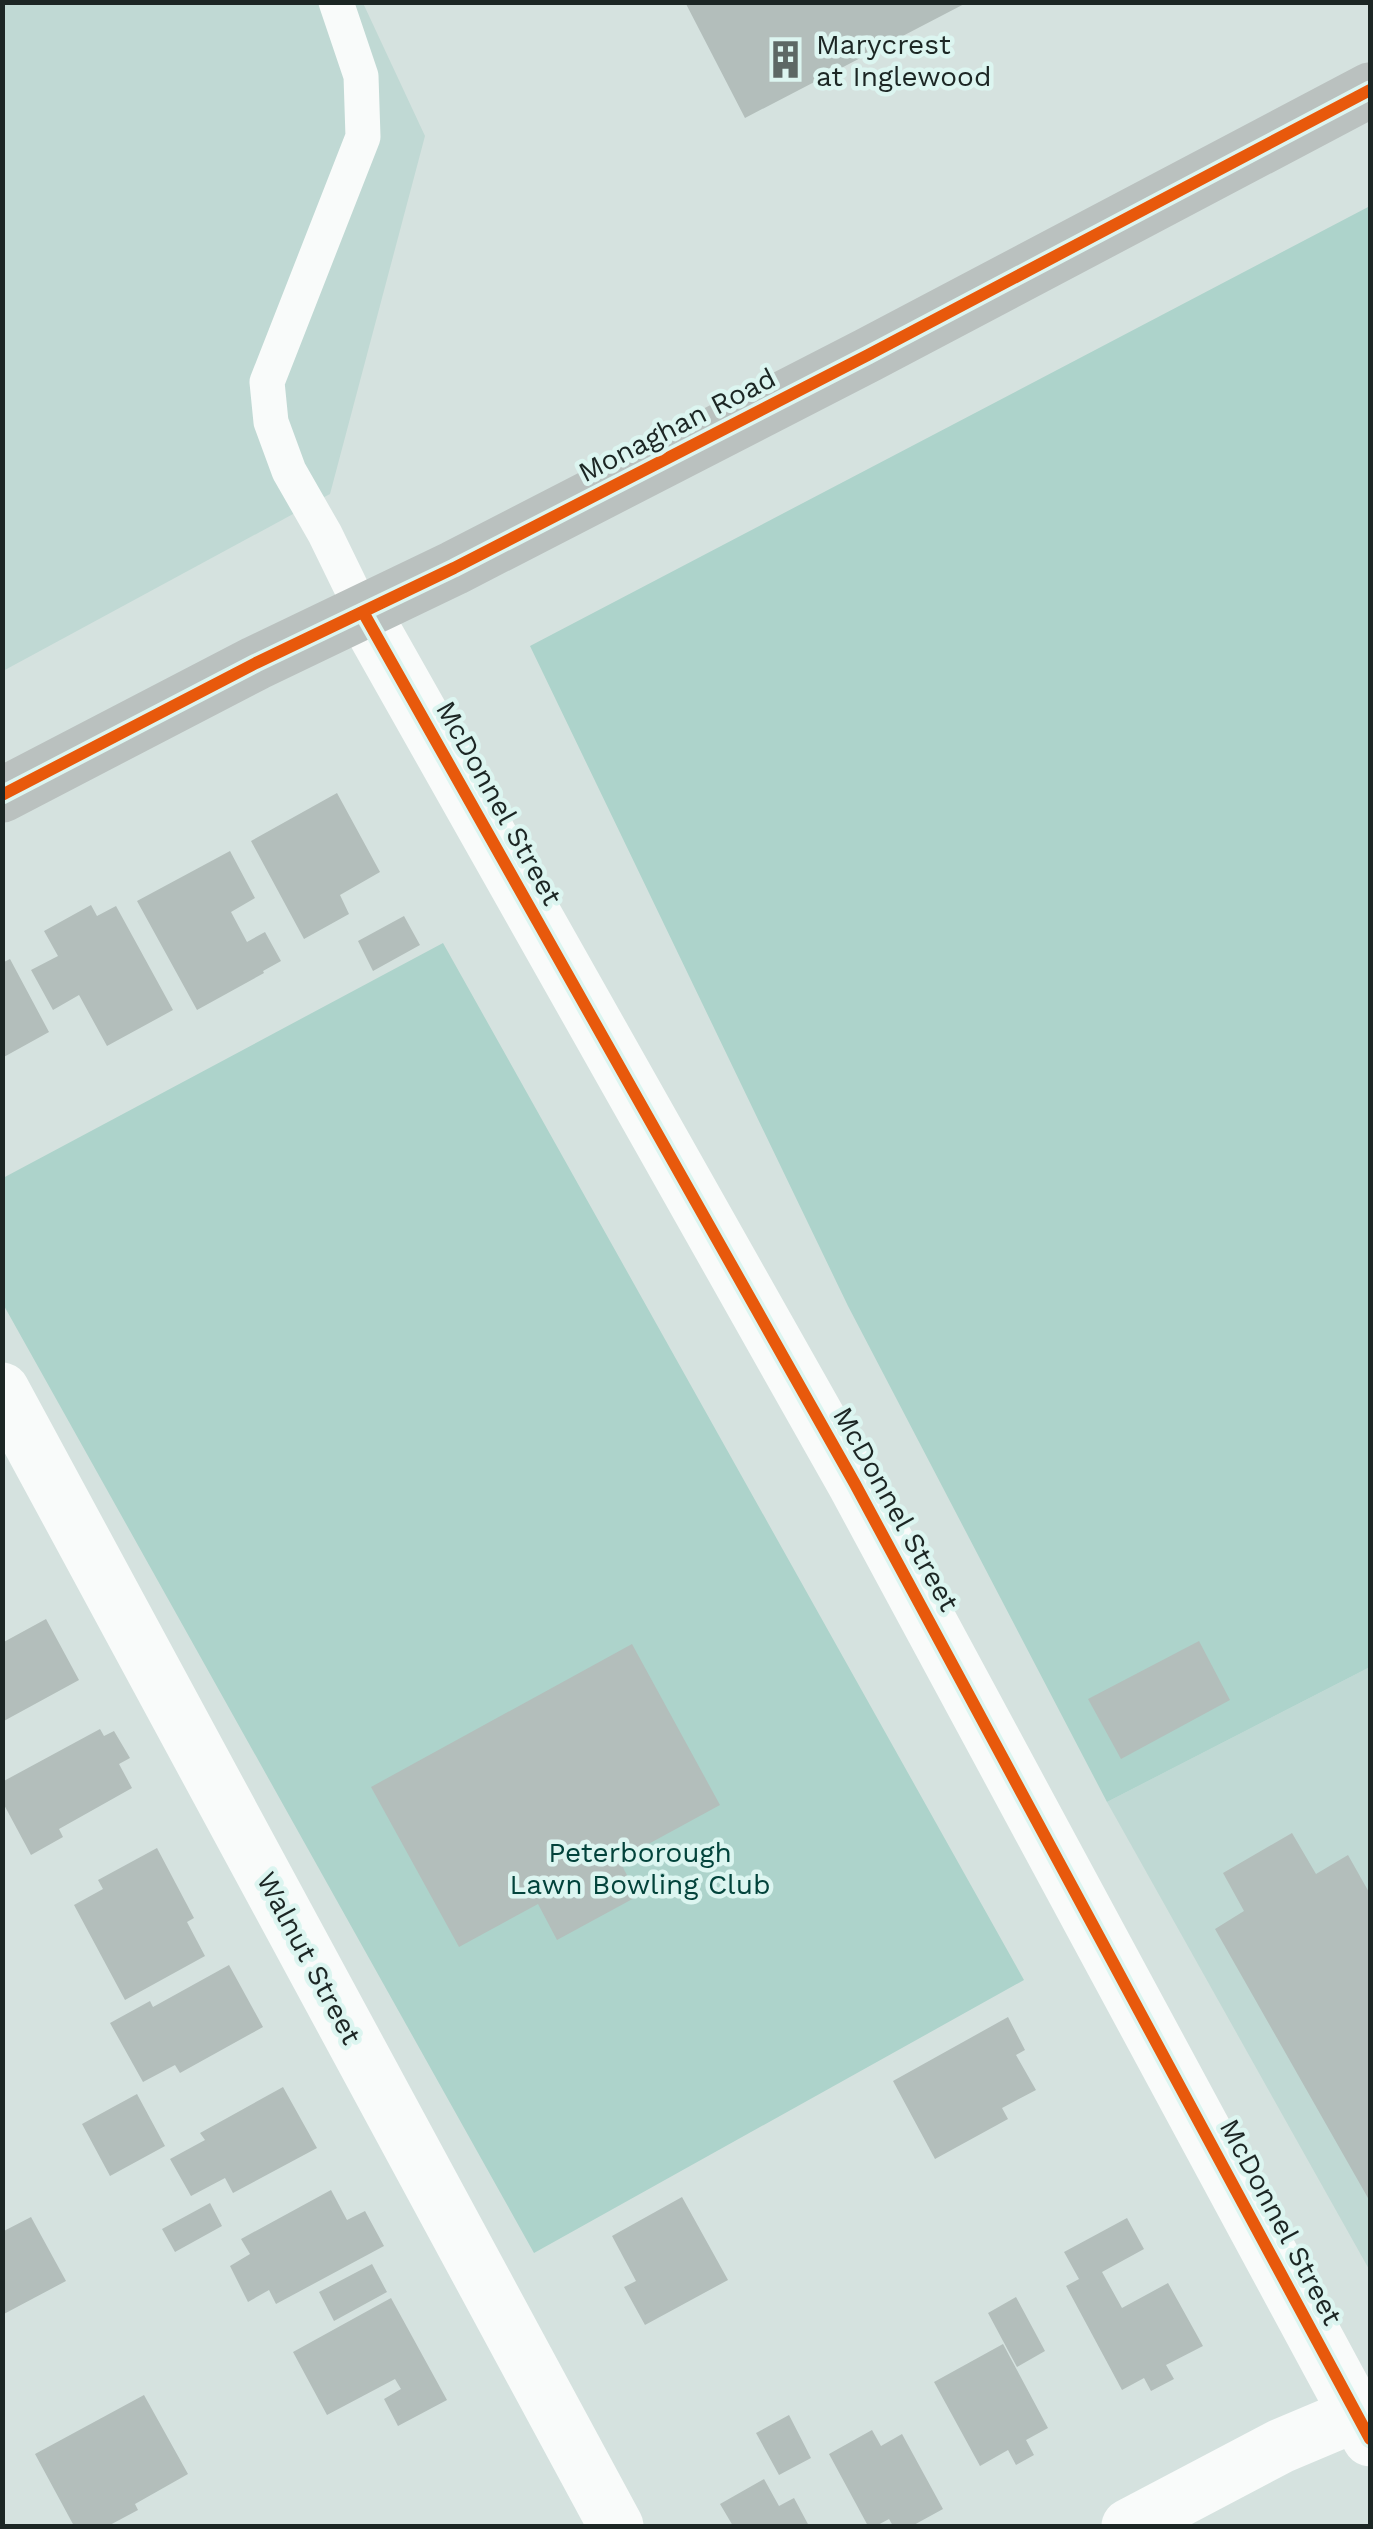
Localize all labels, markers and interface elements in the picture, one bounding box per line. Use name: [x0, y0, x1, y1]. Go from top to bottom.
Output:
place label: Marycrest at Inglewood: [816, 28, 991, 93]
building icon: Marycrest at Inglewood: [765, 39, 807, 81]
street label: Monaghan Road: [573, 361, 781, 489]
street label: McDonnel Street: [429, 695, 569, 911]
street label: McDonnel Street: [826, 1401, 966, 1617]
park label: Peterborough Lawn Bowling Club: [509, 1836, 771, 1901]
street label: Walnut Street: [250, 1866, 368, 2050]
street label: McDonnel Street: [1213, 2113, 1349, 2331]

